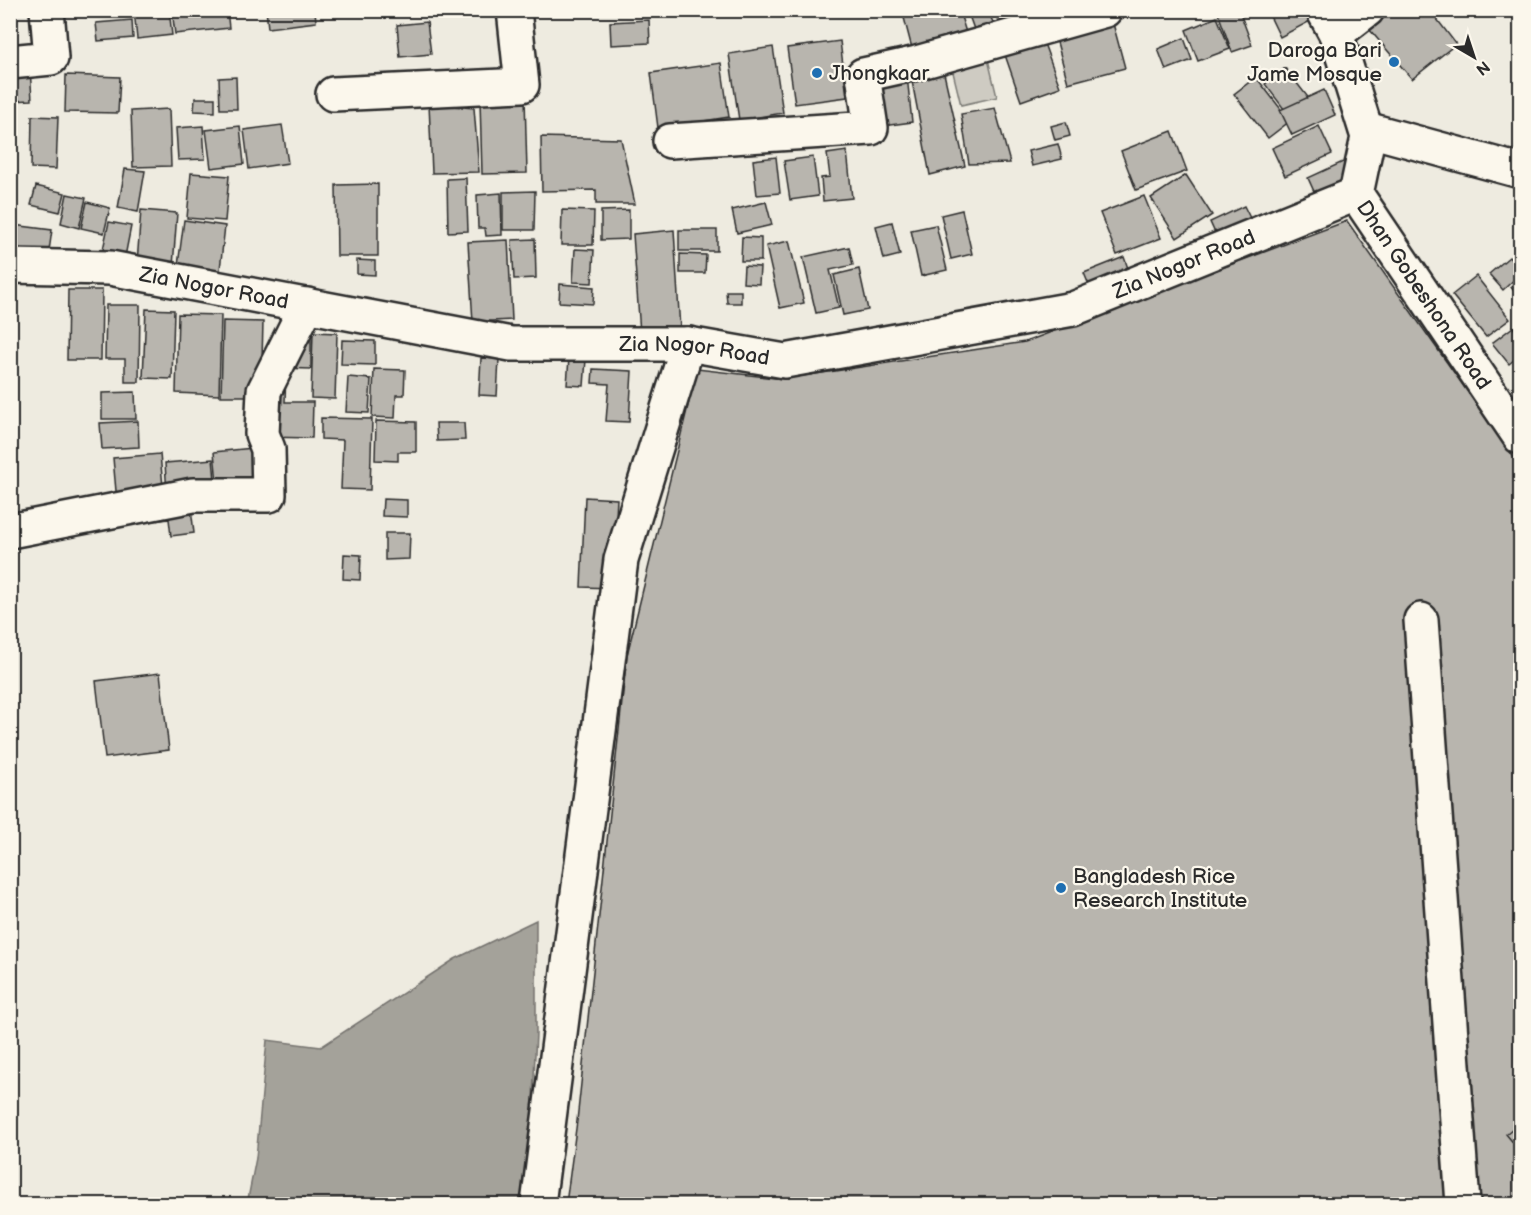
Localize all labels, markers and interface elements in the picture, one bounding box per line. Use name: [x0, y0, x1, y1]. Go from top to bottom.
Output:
north arrow: [1444, 27, 1504, 87]
place label: Daroga Bari Jame Mosque: [1247, 38, 1382, 87]
marker: Daroga Bari Jame Mosque: [1387, 55, 1401, 69]
text: N: [1472, 56, 1493, 79]
place label: Jhongkaar: [829, 61, 930, 86]
marker: Jhongkaar: [810, 66, 824, 80]
street label: Dhan Gobeshona Road: [1351, 196, 1497, 394]
street label: Zia Nogor Road: [1108, 224, 1259, 304]
street label: Zia Nogor Road: [136, 261, 291, 314]
street label: Zia Nogor Road: [618, 331, 771, 371]
place label: Bangladesh Rice Research Institute: [1073, 864, 1247, 913]
marker: Bangladesh Rice Research Institute: [1054, 881, 1068, 895]

